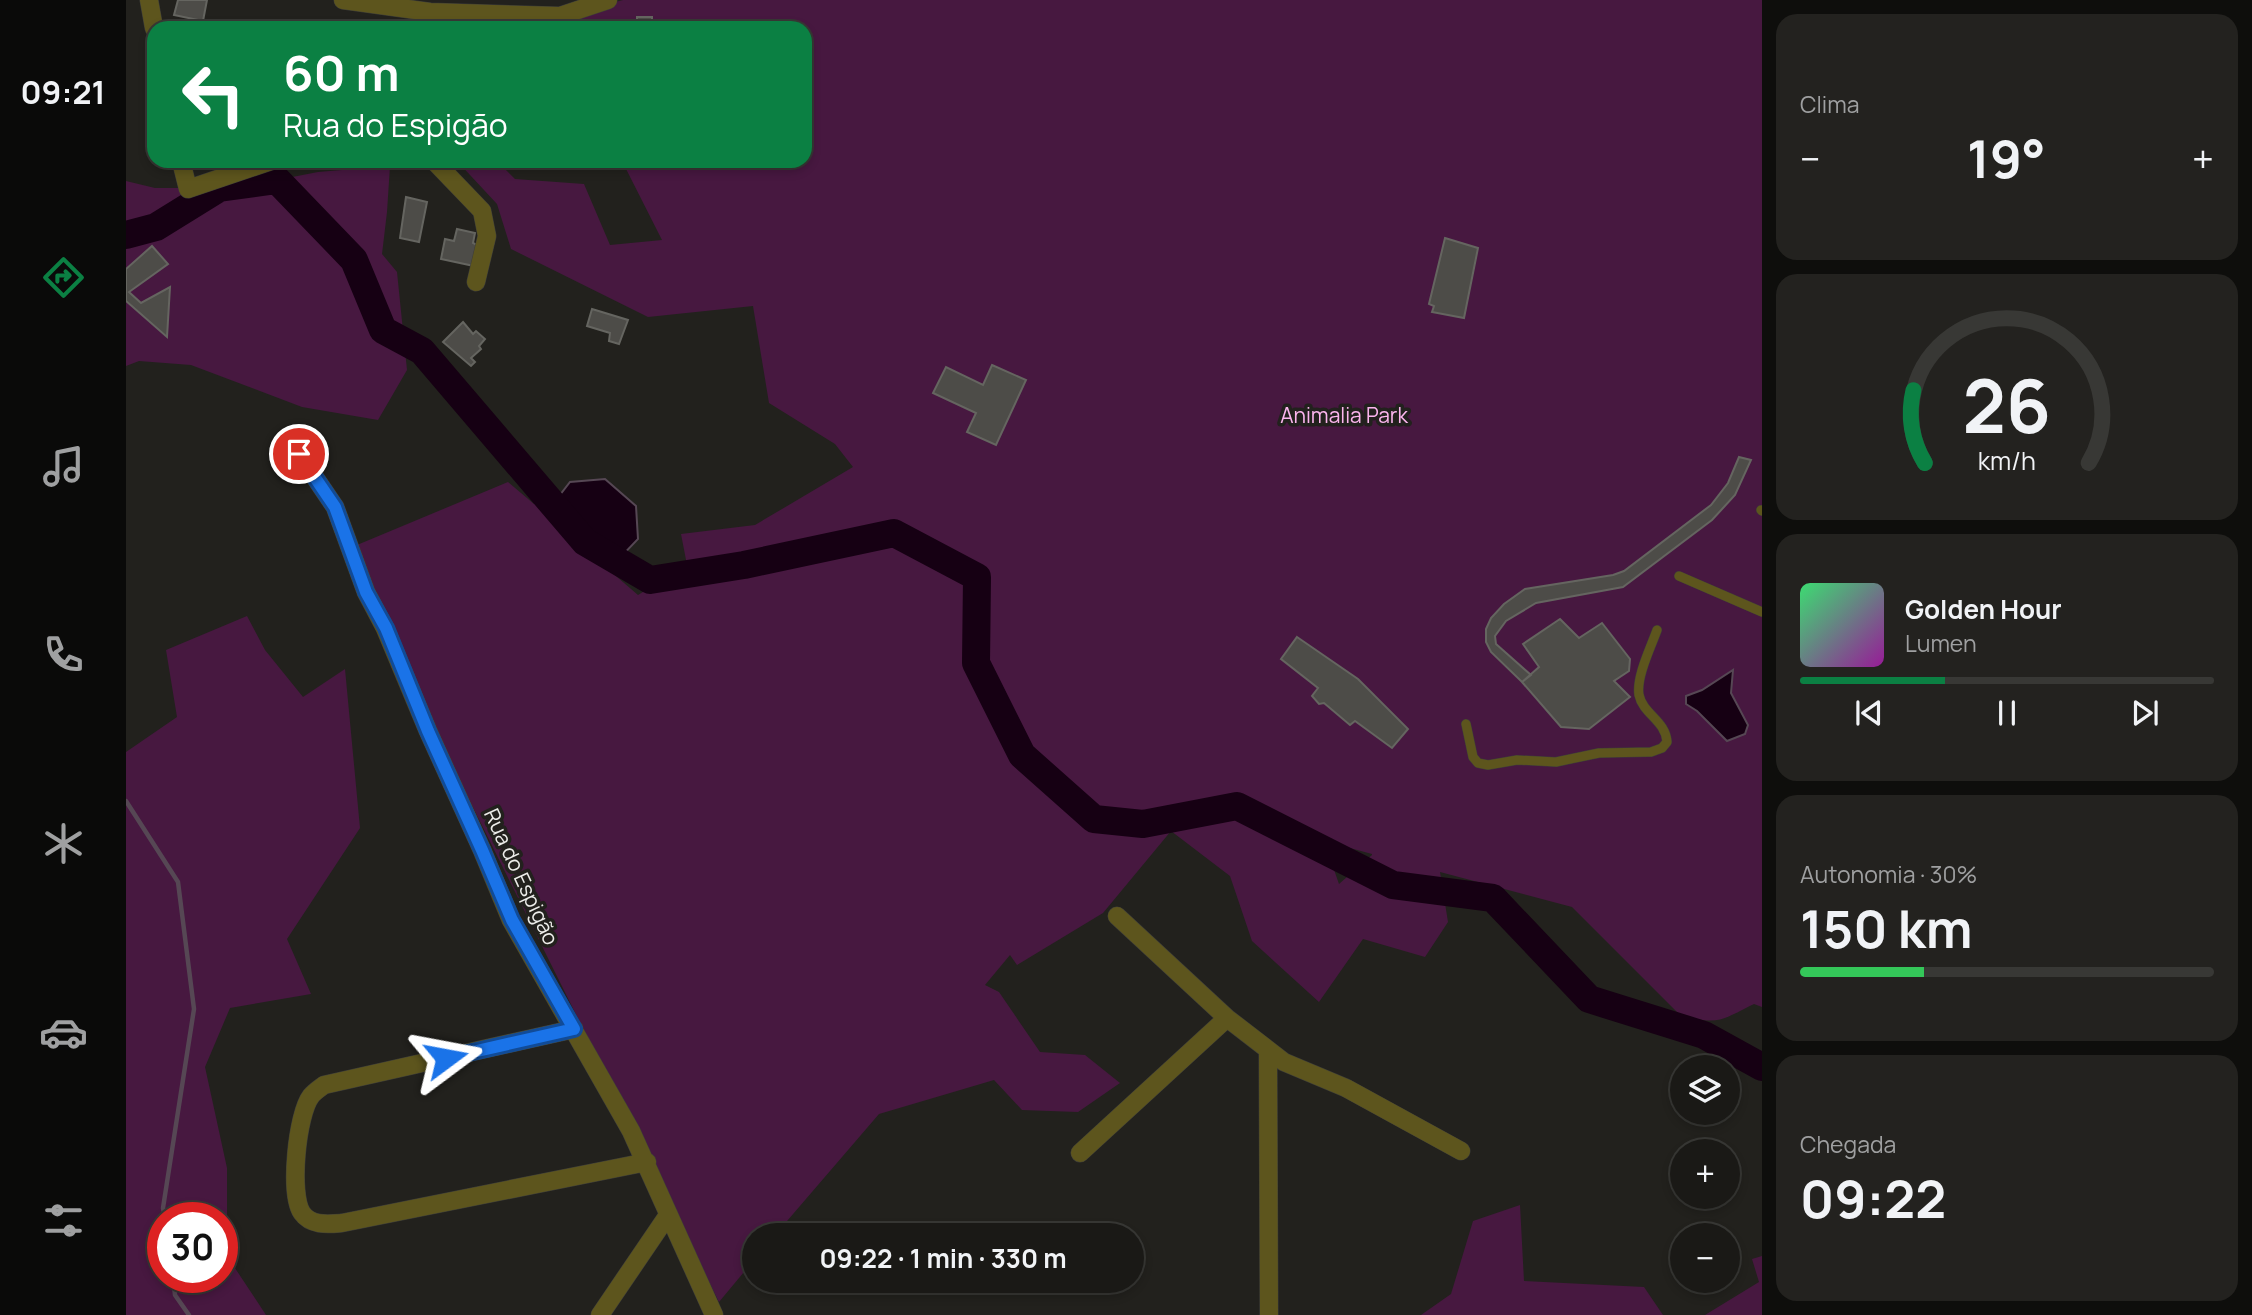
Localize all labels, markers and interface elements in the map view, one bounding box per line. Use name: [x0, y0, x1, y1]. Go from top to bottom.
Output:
text: 60 m: [283, 39, 400, 106]
icon: left: [168, 49, 259, 140]
text: 09:21: [21, 70, 105, 114]
text: Clima: [1800, 88, 1859, 120]
text: Rua do Espigão: [283, 103, 508, 147]
text: 19°: [1967, 123, 2046, 194]
text: −: [1800, 132, 1821, 184]
text: +: [2192, 132, 2214, 184]
icon: directions: [39, 253, 88, 302]
text: 26: [1963, 356, 2051, 456]
park label: Animalia Park: [1280, 401, 1408, 429]
pin: [269, 424, 329, 484]
icon: arrive: [280, 435, 318, 473]
icon: music: [39, 442, 88, 491]
text: km/h: [1978, 443, 2036, 478]
text: Golden Hour: [1905, 591, 2062, 627]
text: Lumen: [1905, 627, 1977, 659]
icon: phone: [39, 630, 88, 679]
icon: previous: [1850, 694, 1888, 732]
icon: pause: [1988, 694, 2026, 732]
icon: next: [2126, 694, 2164, 732]
street label: Rua do Espigão: [478, 804, 566, 949]
icon: climate: [39, 819, 88, 868]
text: Autonomia · 30%: [1800, 858, 1977, 890]
text: 150 km: [1800, 893, 1973, 964]
icon: car: [39, 1008, 88, 1057]
position arrow: [409, 1021, 483, 1095]
map controls: [1670, 1055, 1740, 1293]
button: layers: [1670, 1055, 1740, 1125]
text: Chegada: [1800, 1128, 1896, 1160]
button: +: [1670, 1139, 1740, 1209]
text: 09:22: [1800, 1163, 1946, 1234]
icon: filters: [39, 1196, 88, 1245]
speed limit sign: 30: [147, 1202, 238, 1293]
button: −: [1670, 1223, 1740, 1293]
text: 09:22 · 1 min · 330 m: [819, 1240, 1067, 1276]

